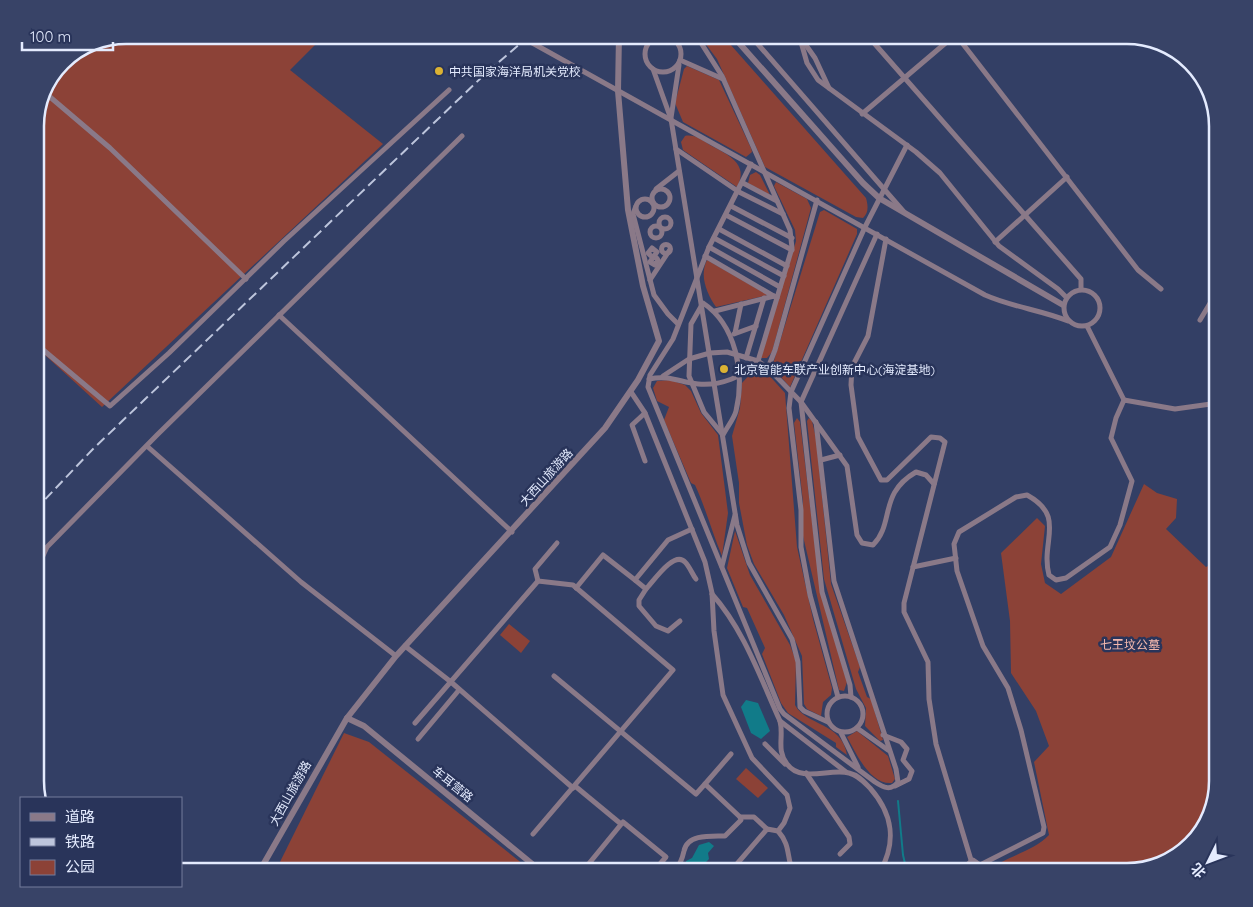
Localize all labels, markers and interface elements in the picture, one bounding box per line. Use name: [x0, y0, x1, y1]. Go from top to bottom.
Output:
scale bar: [22, 20, 114, 52]
text: 100 m: [30, 27, 71, 46]
place label: 中共国家海洋局机关党校: [449, 64, 581, 79]
marker: 中共国家海洋局机关党校: [433, 65, 445, 77]
place label: 北京智能车联产业创新中心(海淀基地): [734, 362, 935, 377]
marker: 北京智能车联产业创新中心(海淀基地): [718, 363, 730, 375]
street label: 大西山旅游路: [516, 445, 576, 509]
park label: 七王坟公墓: [1100, 637, 1160, 652]
street label: 大西山旅游路: [266, 758, 314, 828]
street label: 车耳营路: [430, 763, 476, 805]
legend: [20, 797, 182, 887]
text: 道路: [65, 807, 95, 826]
text: 铁路: [65, 832, 95, 851]
north arrow: [1183, 837, 1233, 887]
text: 公园: [65, 857, 95, 876]
text: 北: [1187, 859, 1210, 882]

